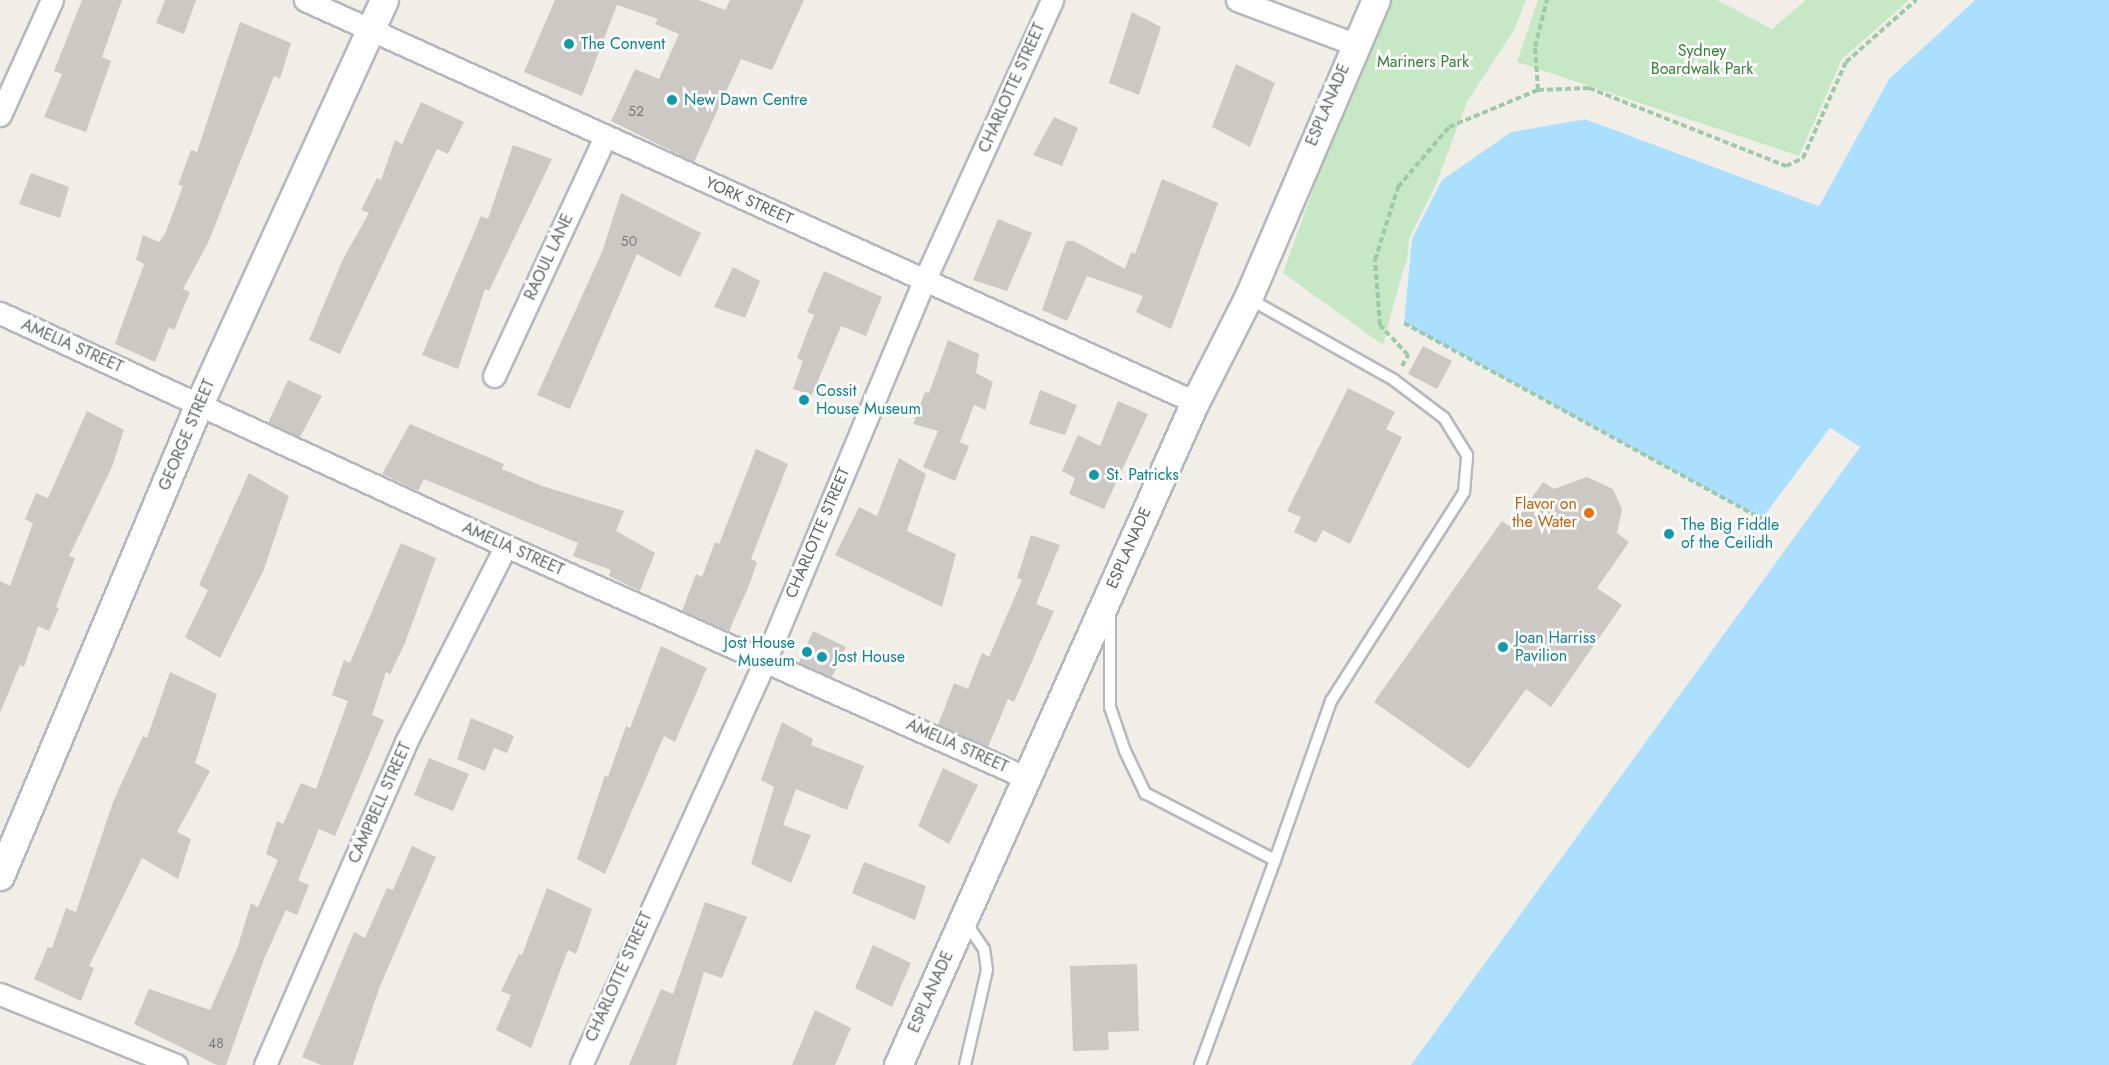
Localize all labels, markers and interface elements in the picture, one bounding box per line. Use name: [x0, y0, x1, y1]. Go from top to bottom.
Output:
street label: CHARLOTTE STREET: [975, 20, 1049, 156]
place label: The Convent: [581, 34, 665, 54]
marker: The Convent: [562, 37, 576, 51]
park label: Sydney Boardwalk Park: [1651, 41, 1753, 79]
park label: Mariners Park: [1377, 52, 1469, 72]
street label: ESPLANADE: [1302, 61, 1354, 149]
place label: New Dawn Centre: [684, 90, 808, 110]
marker: New Dawn Centre: [665, 93, 679, 107]
house number: 52: [628, 103, 644, 119]
street label: YORK STREET: [702, 173, 796, 229]
street label: RAOUL LANE: [521, 211, 577, 303]
house number: 50: [621, 233, 637, 249]
street label: AMELIA STREET: [18, 315, 126, 377]
street label: GEORGE STREET: [155, 376, 219, 494]
place label: Cossit House Museum: [816, 381, 921, 419]
marker: Cossit House Museum: [797, 393, 811, 407]
street label: CHARLOTTE STREET: [782, 465, 854, 601]
place label: St. Patricks: [1106, 465, 1179, 485]
marker: St. Patricks: [1087, 468, 1101, 482]
place label: Flavor on the Water: [1512, 494, 1577, 532]
street label: ESPLANADE: [1102, 504, 1156, 592]
marker: Flavor on the Water: [1582, 506, 1596, 520]
place label: The Big Fiddle of the Ceilidh: [1681, 515, 1779, 553]
street label: AMELIA STREET: [459, 518, 567, 580]
marker: The Big Fiddle of the Ceilidh: [1662, 527, 1676, 541]
place label: Joan Harriss Pavilion: [1515, 628, 1596, 666]
place label: Jost House Museum: [724, 633, 795, 671]
marker: Joan Harriss Pavilion: [1496, 640, 1510, 654]
marker: Jost House Museum: [800, 645, 814, 659]
place label: Jost House: [834, 647, 905, 667]
marker: Jost House: [815, 650, 829, 664]
street label: AMELIA STREET: [903, 715, 1011, 777]
street label: CAMPBELL STREET: [345, 740, 415, 866]
street label: CHARLOTTE STREET: [582, 909, 656, 1045]
street label: ESPLANADE: [904, 948, 958, 1036]
house number: 48: [208, 1035, 224, 1051]

